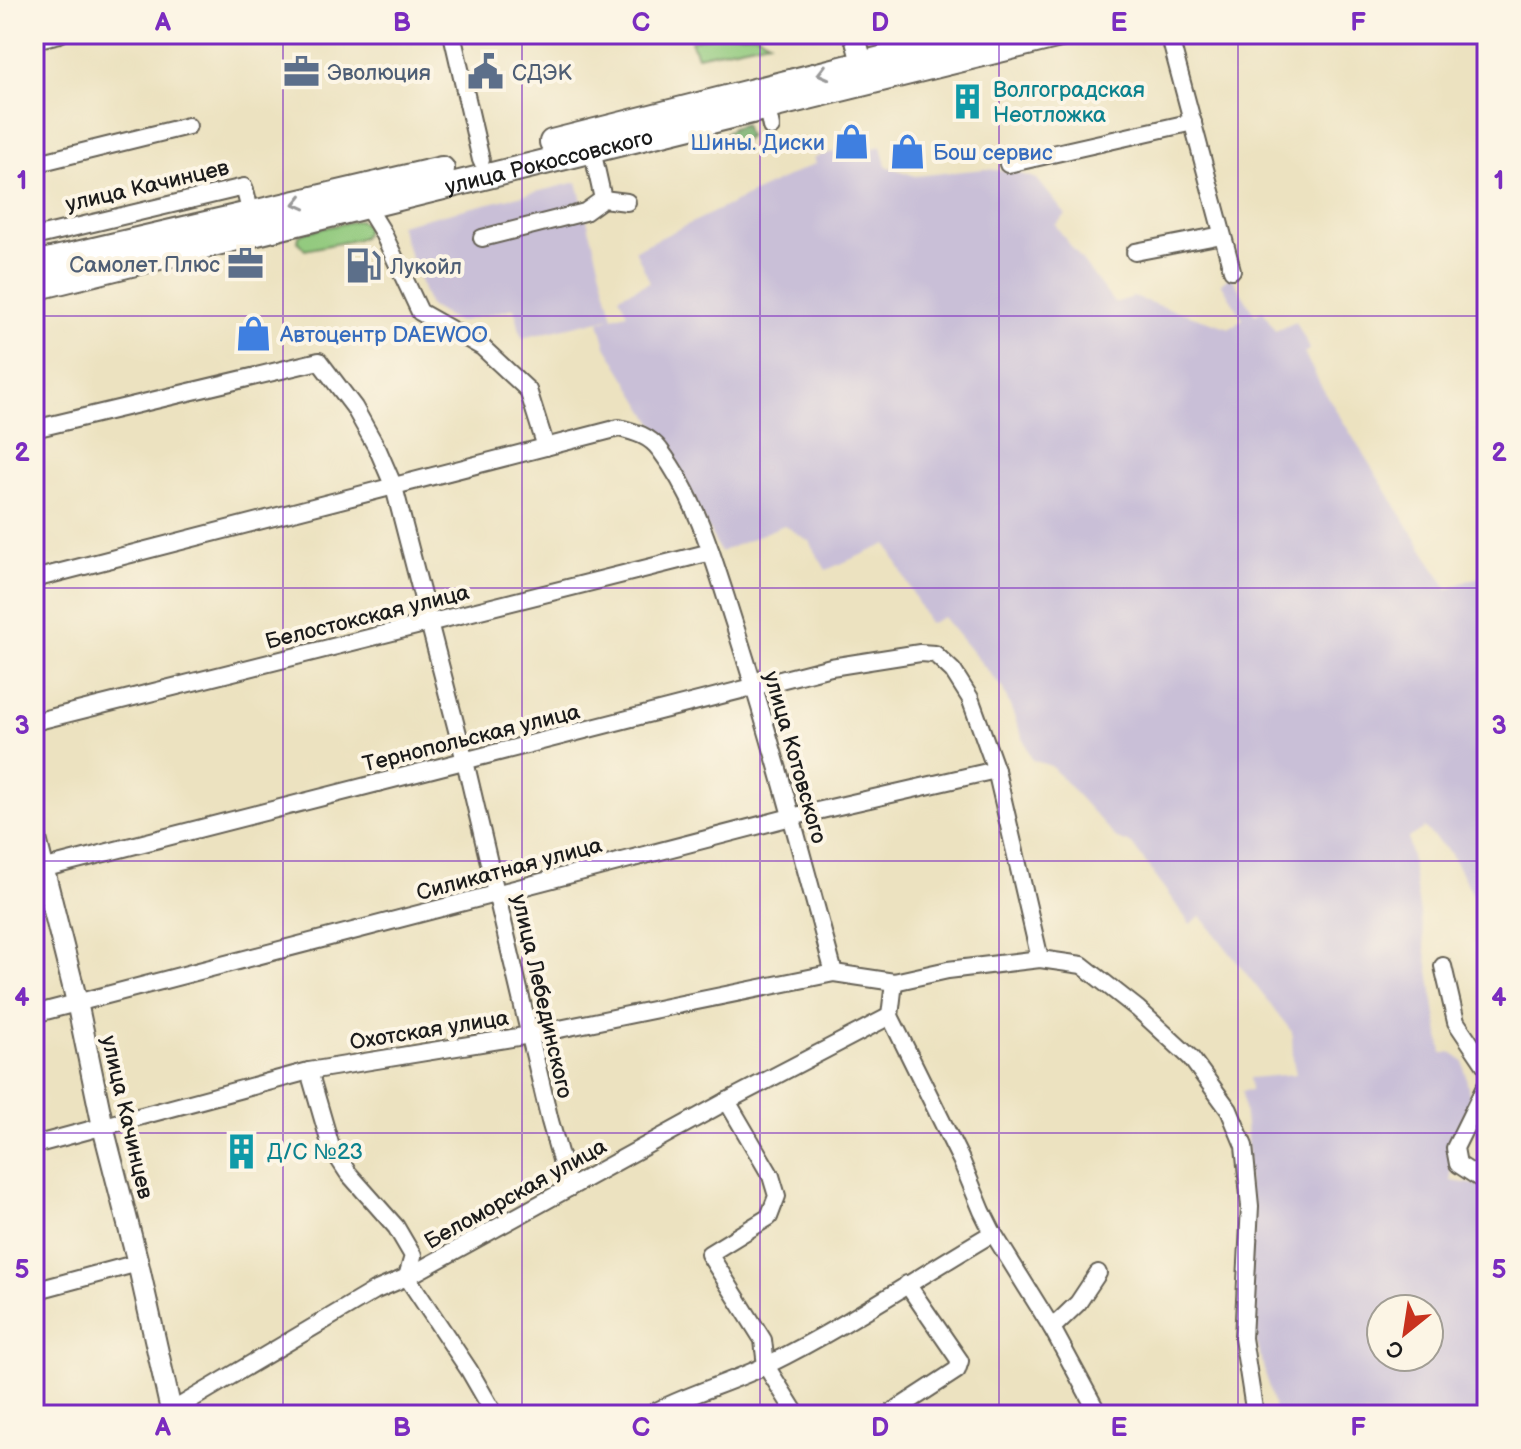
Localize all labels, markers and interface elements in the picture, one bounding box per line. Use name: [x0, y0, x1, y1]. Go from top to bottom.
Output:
text: A: [154, 8, 171, 39]
text: B: [393, 8, 411, 39]
text: C: [632, 8, 650, 39]
text: D: [871, 8, 889, 39]
text: E: [1111, 8, 1128, 39]
text: F: [1350, 8, 1366, 39]
office icon: Эволюция: [282, 53, 320, 91]
public building icon: СДЭК: [467, 53, 505, 91]
place label: Эволюция: [327, 60, 431, 87]
place label: СДЭК: [512, 60, 572, 87]
one-way arrow: [816, 64, 830, 81]
place label: Волгоградская Неотложка: [993, 77, 1145, 129]
building icon: Волгоградская Неотложка: [948, 83, 986, 121]
shop icon: Шины. Диски: [832, 123, 870, 161]
street label: улица Рокоссовского: [442, 124, 656, 201]
place label: Шины. Диски: [690, 130, 825, 157]
shop icon: Бош сервис: [888, 133, 926, 171]
place label: Бош сервис: [933, 140, 1053, 167]
street label: улица Качинцев: [63, 154, 232, 218]
text: 1: [17, 166, 27, 197]
text: 1: [1494, 166, 1504, 197]
one-way arrow: [292, 194, 306, 211]
office icon: Самолет Плюс: [227, 245, 265, 283]
fuel station icon: Лукойл: [345, 247, 383, 285]
place label: Самолет Плюс: [69, 252, 220, 279]
place label: Лукойл: [389, 254, 462, 281]
shop icon: Автоцентр DAEWOO: [235, 315, 273, 353]
place label: Автоцентр DAEWOO: [279, 322, 488, 349]
text: 2: [14, 438, 30, 469]
text: 2: [1491, 438, 1507, 469]
street label: Белостокская улица: [263, 579, 472, 656]
street label: улица Котовского: [757, 668, 832, 847]
street label: Тернопольская улица: [360, 698, 583, 779]
text: 3: [14, 711, 30, 742]
text: 3: [1491, 711, 1507, 742]
street label: Силикатная улица: [414, 832, 605, 907]
street label: улица Лебединского: [505, 892, 578, 1101]
text: 4: [14, 983, 30, 1014]
text: 4: [1491, 983, 1507, 1014]
street label: Охотская улица: [348, 1005, 511, 1056]
street label: улица Качинцев: [95, 1033, 159, 1202]
building icon: Д/С №23: [222, 1132, 260, 1170]
street label: Беломорская улица: [420, 1133, 611, 1256]
place label: Д/С №23: [267, 1139, 363, 1166]
text: 5: [14, 1255, 30, 1286]
text: 5: [1491, 1255, 1507, 1286]
north arrow: [1365, 1293, 1445, 1373]
text: С: [1382, 1334, 1409, 1365]
text: A: [154, 1413, 171, 1444]
text: B: [393, 1413, 411, 1444]
text: C: [632, 1413, 650, 1444]
text: D: [871, 1413, 889, 1444]
text: E: [1111, 1413, 1128, 1444]
text: F: [1350, 1413, 1366, 1444]

